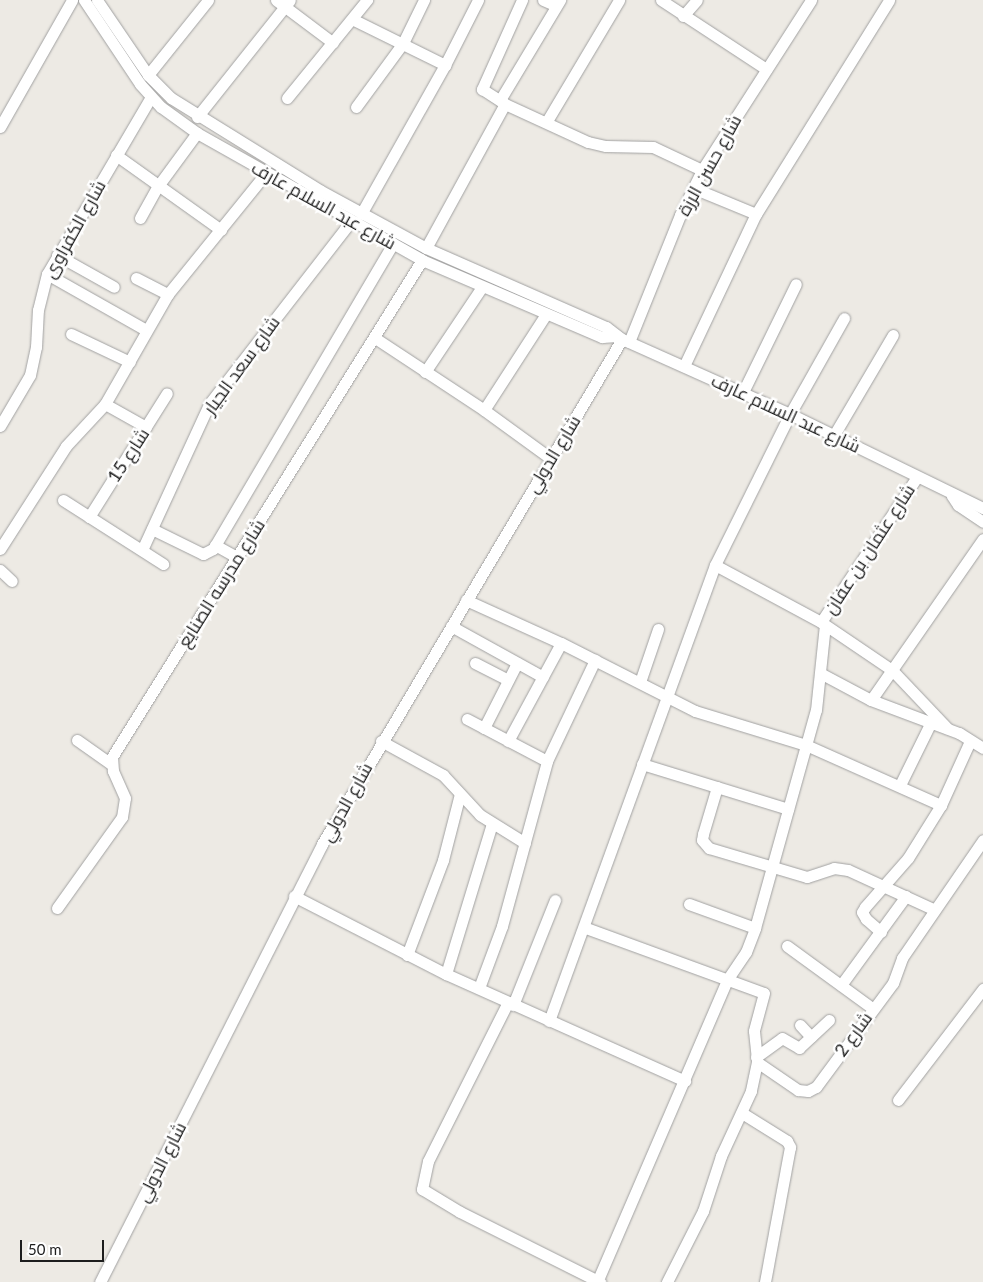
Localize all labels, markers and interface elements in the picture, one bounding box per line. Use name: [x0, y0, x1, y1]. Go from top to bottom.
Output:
street label: شارع حسن الرزة: [672, 111, 746, 219]
street label: شارع عبد السلام عارف: [248, 156, 400, 254]
street label: شارع الكفراوى: [38, 176, 110, 282]
street label: شارع سعد الجيار: [198, 312, 284, 418]
street label: شارع عبد السلام عارف: [708, 369, 864, 457]
street label: شارع الدولي: [521, 411, 585, 497]
street label: شارع 15: [103, 424, 153, 486]
street label: شارع عثمان بن عفان: [819, 480, 919, 618]
street label: شارع مدرسه الصنايع: [173, 515, 269, 651]
street label: شارع الدولي: [315, 759, 377, 845]
street label: شارع 2: [830, 1007, 876, 1061]
street label: شارع الدولي: [132, 1118, 190, 1206]
scale bar: [22, 1230, 106, 1262]
text: 50 m: [28, 1240, 62, 1258]

